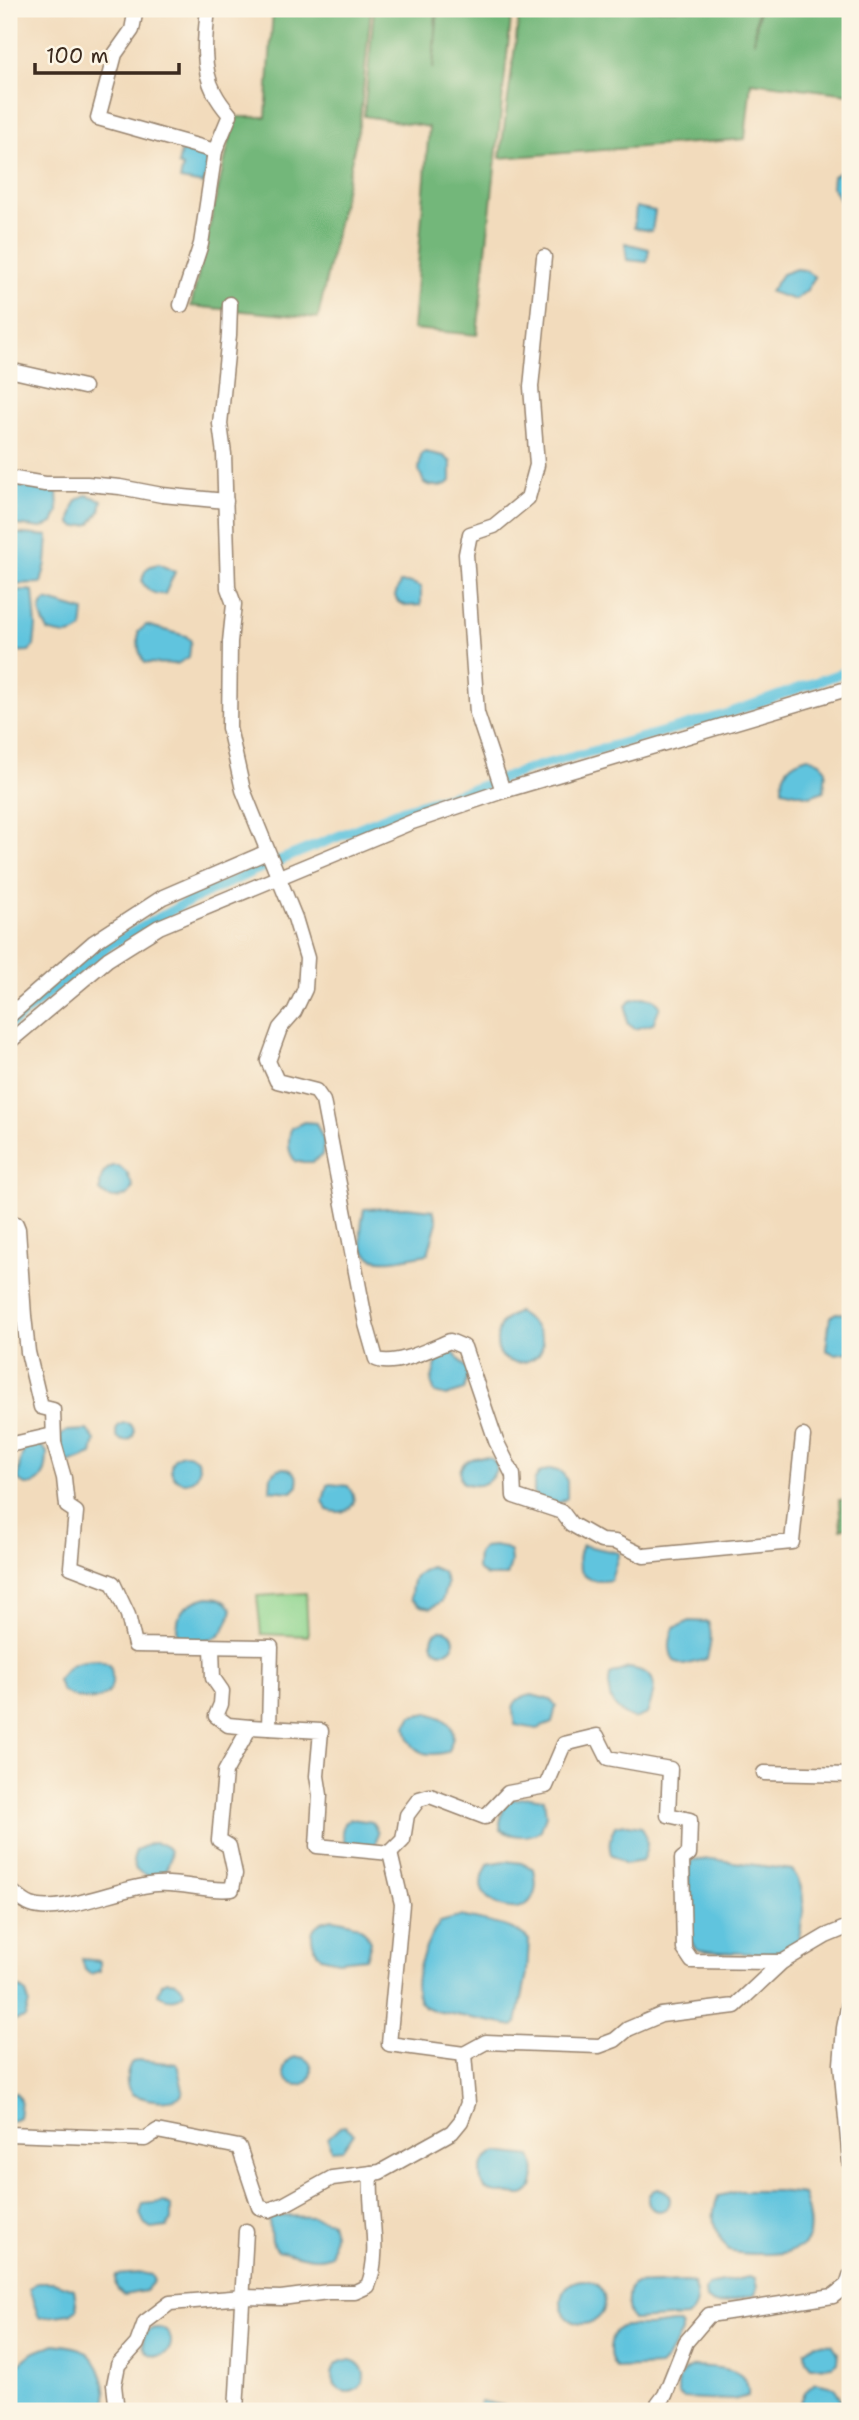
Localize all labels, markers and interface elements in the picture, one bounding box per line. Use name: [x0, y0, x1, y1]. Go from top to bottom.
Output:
scale bar: [35, 32, 178, 76]
text: 100 m: [46, 42, 109, 70]

